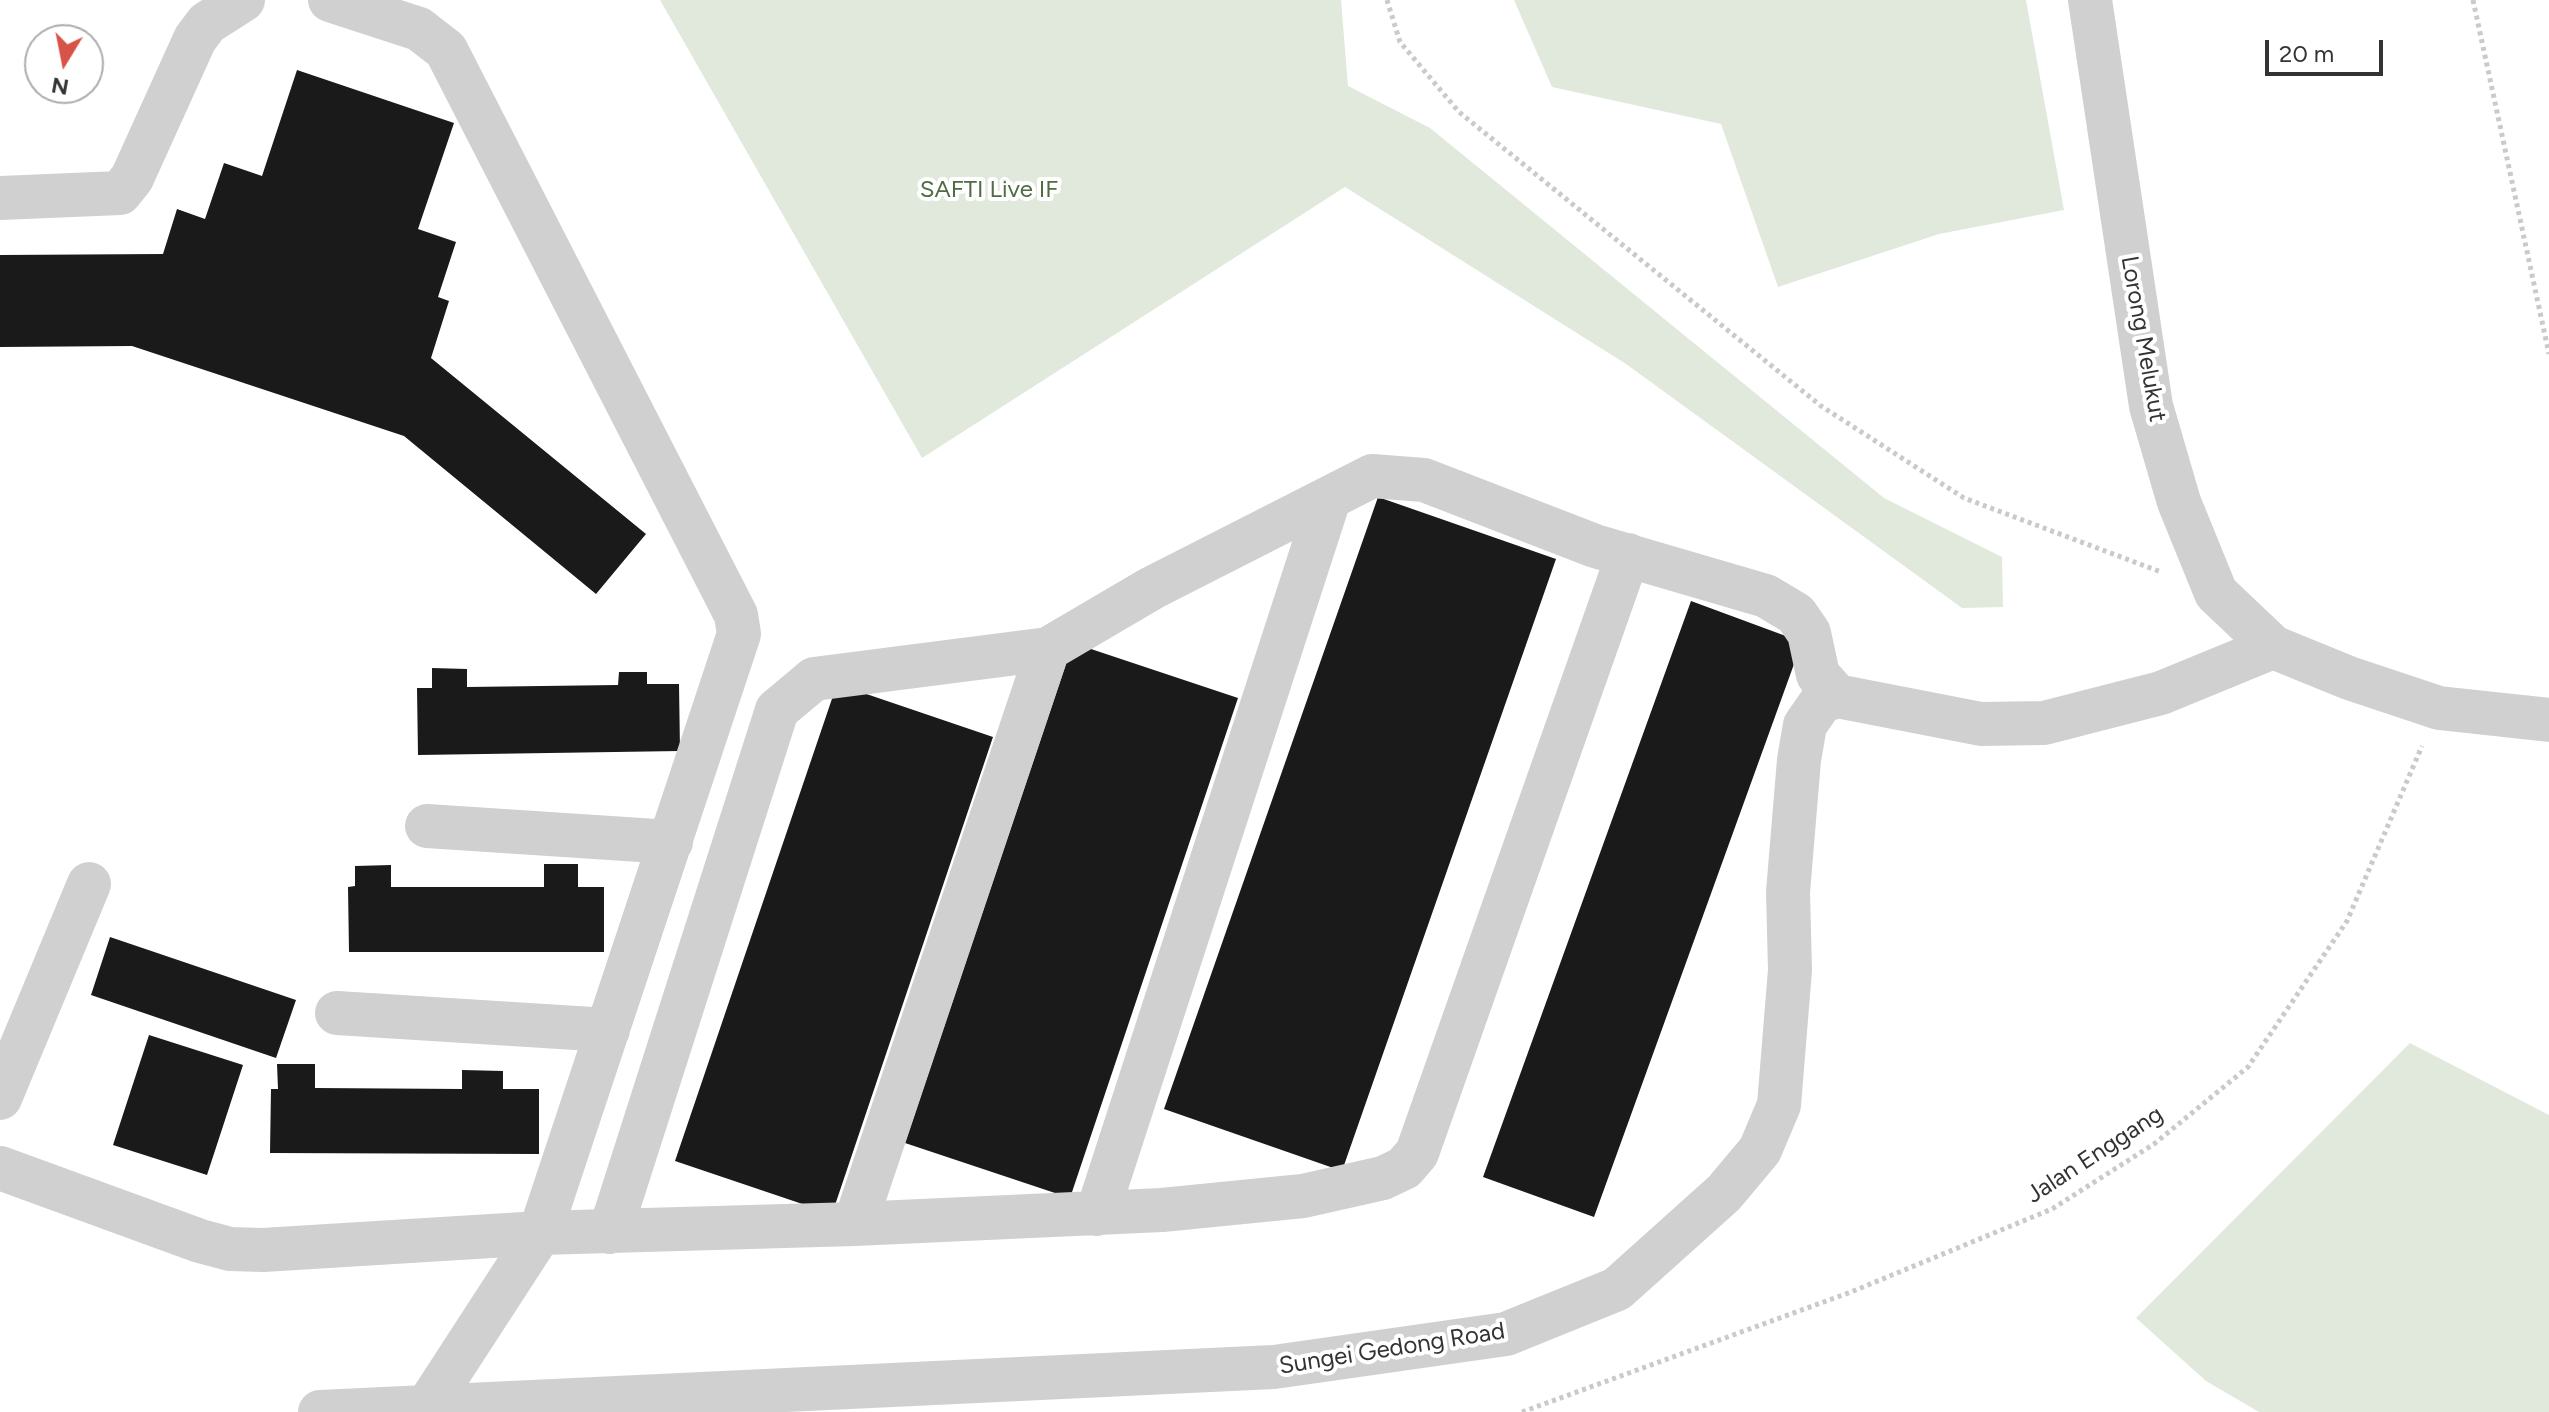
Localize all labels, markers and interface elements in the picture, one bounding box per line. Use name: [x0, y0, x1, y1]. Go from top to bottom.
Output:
north arrow: [24, 24, 104, 104]
scale bar: [2269, 24, 2387, 74]
text: 20 m: [2279, 39, 2334, 68]
text: N: [49, 71, 71, 101]
park label: SAFTI Live IF: [920, 176, 1058, 204]
street label: Lorong Melukut: [2114, 254, 2172, 424]
street label: Jalan Enggang: [2021, 1100, 2169, 1210]
street label: Sungei Gedong Road: [1277, 1317, 1507, 1381]

